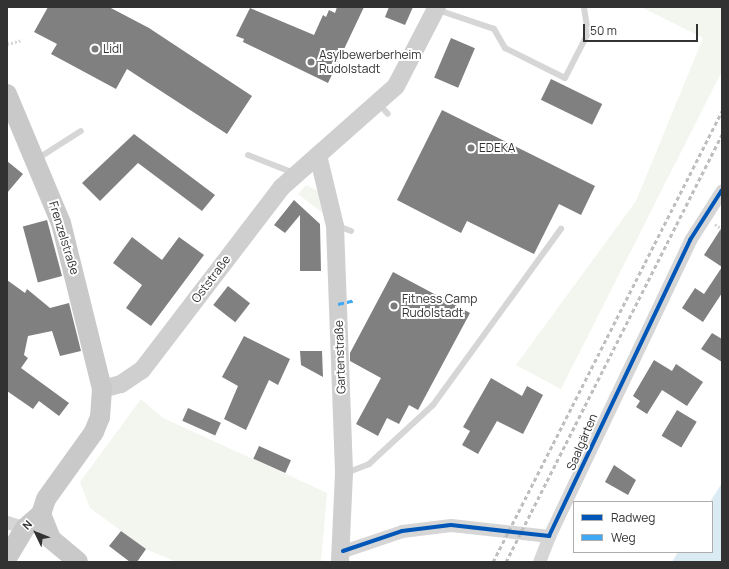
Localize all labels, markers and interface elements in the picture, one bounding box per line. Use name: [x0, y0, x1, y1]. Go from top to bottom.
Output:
scale bar: [585, 16, 700, 42]
text: 50 m: [590, 22, 617, 39]
place label: Lidl: [103, 42, 122, 56]
marker: Lidl: [90, 44, 100, 54]
place label: Asylbewerberheim Rudolstadt: [319, 48, 422, 76]
marker: Asylbewerberheim Rudolstadt: [306, 57, 316, 67]
place label: EDEKA: [479, 141, 515, 155]
marker: EDEKA: [466, 143, 476, 153]
street label: Frenzelstraße: [46, 200, 82, 276]
street label: Oststraße: [188, 252, 234, 306]
place label: Fitness Camp Rudolstadt: [402, 292, 477, 320]
marker: Fitness Camp Rudolstadt: [389, 301, 399, 311]
street label: Gartenstraße: [332, 320, 348, 394]
street label: Saalgärten: [564, 411, 600, 473]
legend: [573, 501, 713, 553]
text: Radweg: [611, 509, 655, 526]
north arrow: [16, 513, 56, 553]
text: N: [19, 516, 35, 532]
text: Weg: [611, 529, 636, 546]

